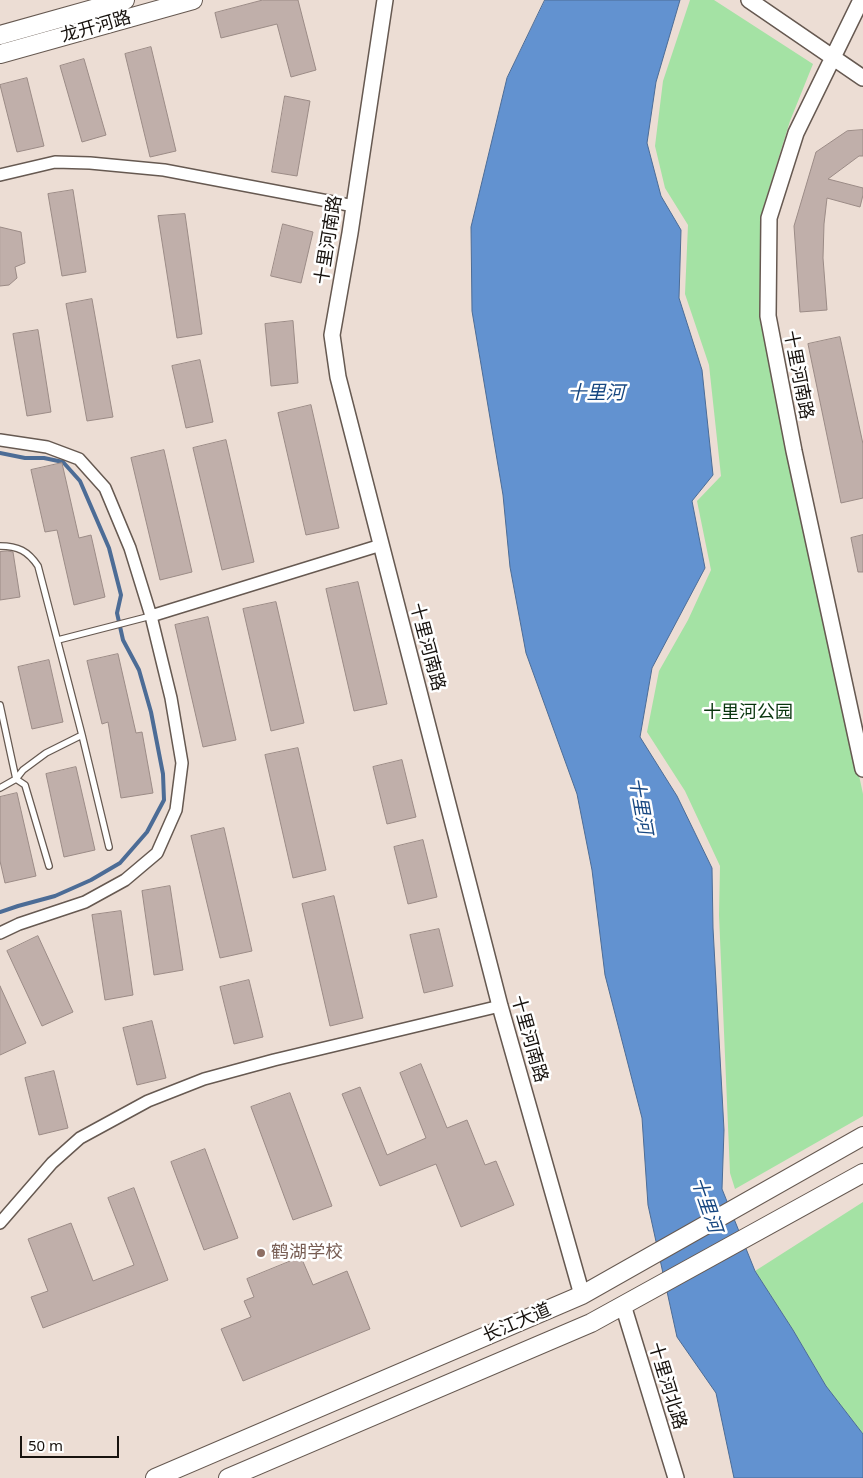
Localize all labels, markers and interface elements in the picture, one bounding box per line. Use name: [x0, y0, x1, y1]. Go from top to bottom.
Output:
street label: 龙开河路: [58, 7, 134, 47]
street label: 十里河南路: [311, 194, 347, 286]
street label: 十里河南路: [779, 329, 817, 421]
water label: 十里河: [568, 383, 624, 405]
street label: 十里河南路: [405, 601, 449, 693]
park label: 十里河公园: [703, 702, 793, 724]
water label: 十里河: [624, 776, 656, 836]
street label: 十里河南路: [506, 993, 552, 1085]
water label: 十里河: [686, 1174, 726, 1236]
place label: 鹤湖学校: [271, 1242, 343, 1264]
marker: 鹤湖学校: [255, 1247, 267, 1259]
street label: 长江大道: [480, 1299, 554, 1347]
street label: 十里河北路: [644, 1340, 690, 1432]
scale bar: [22, 1426, 121, 1458]
text: 50 m: [28, 1435, 63, 1455]

